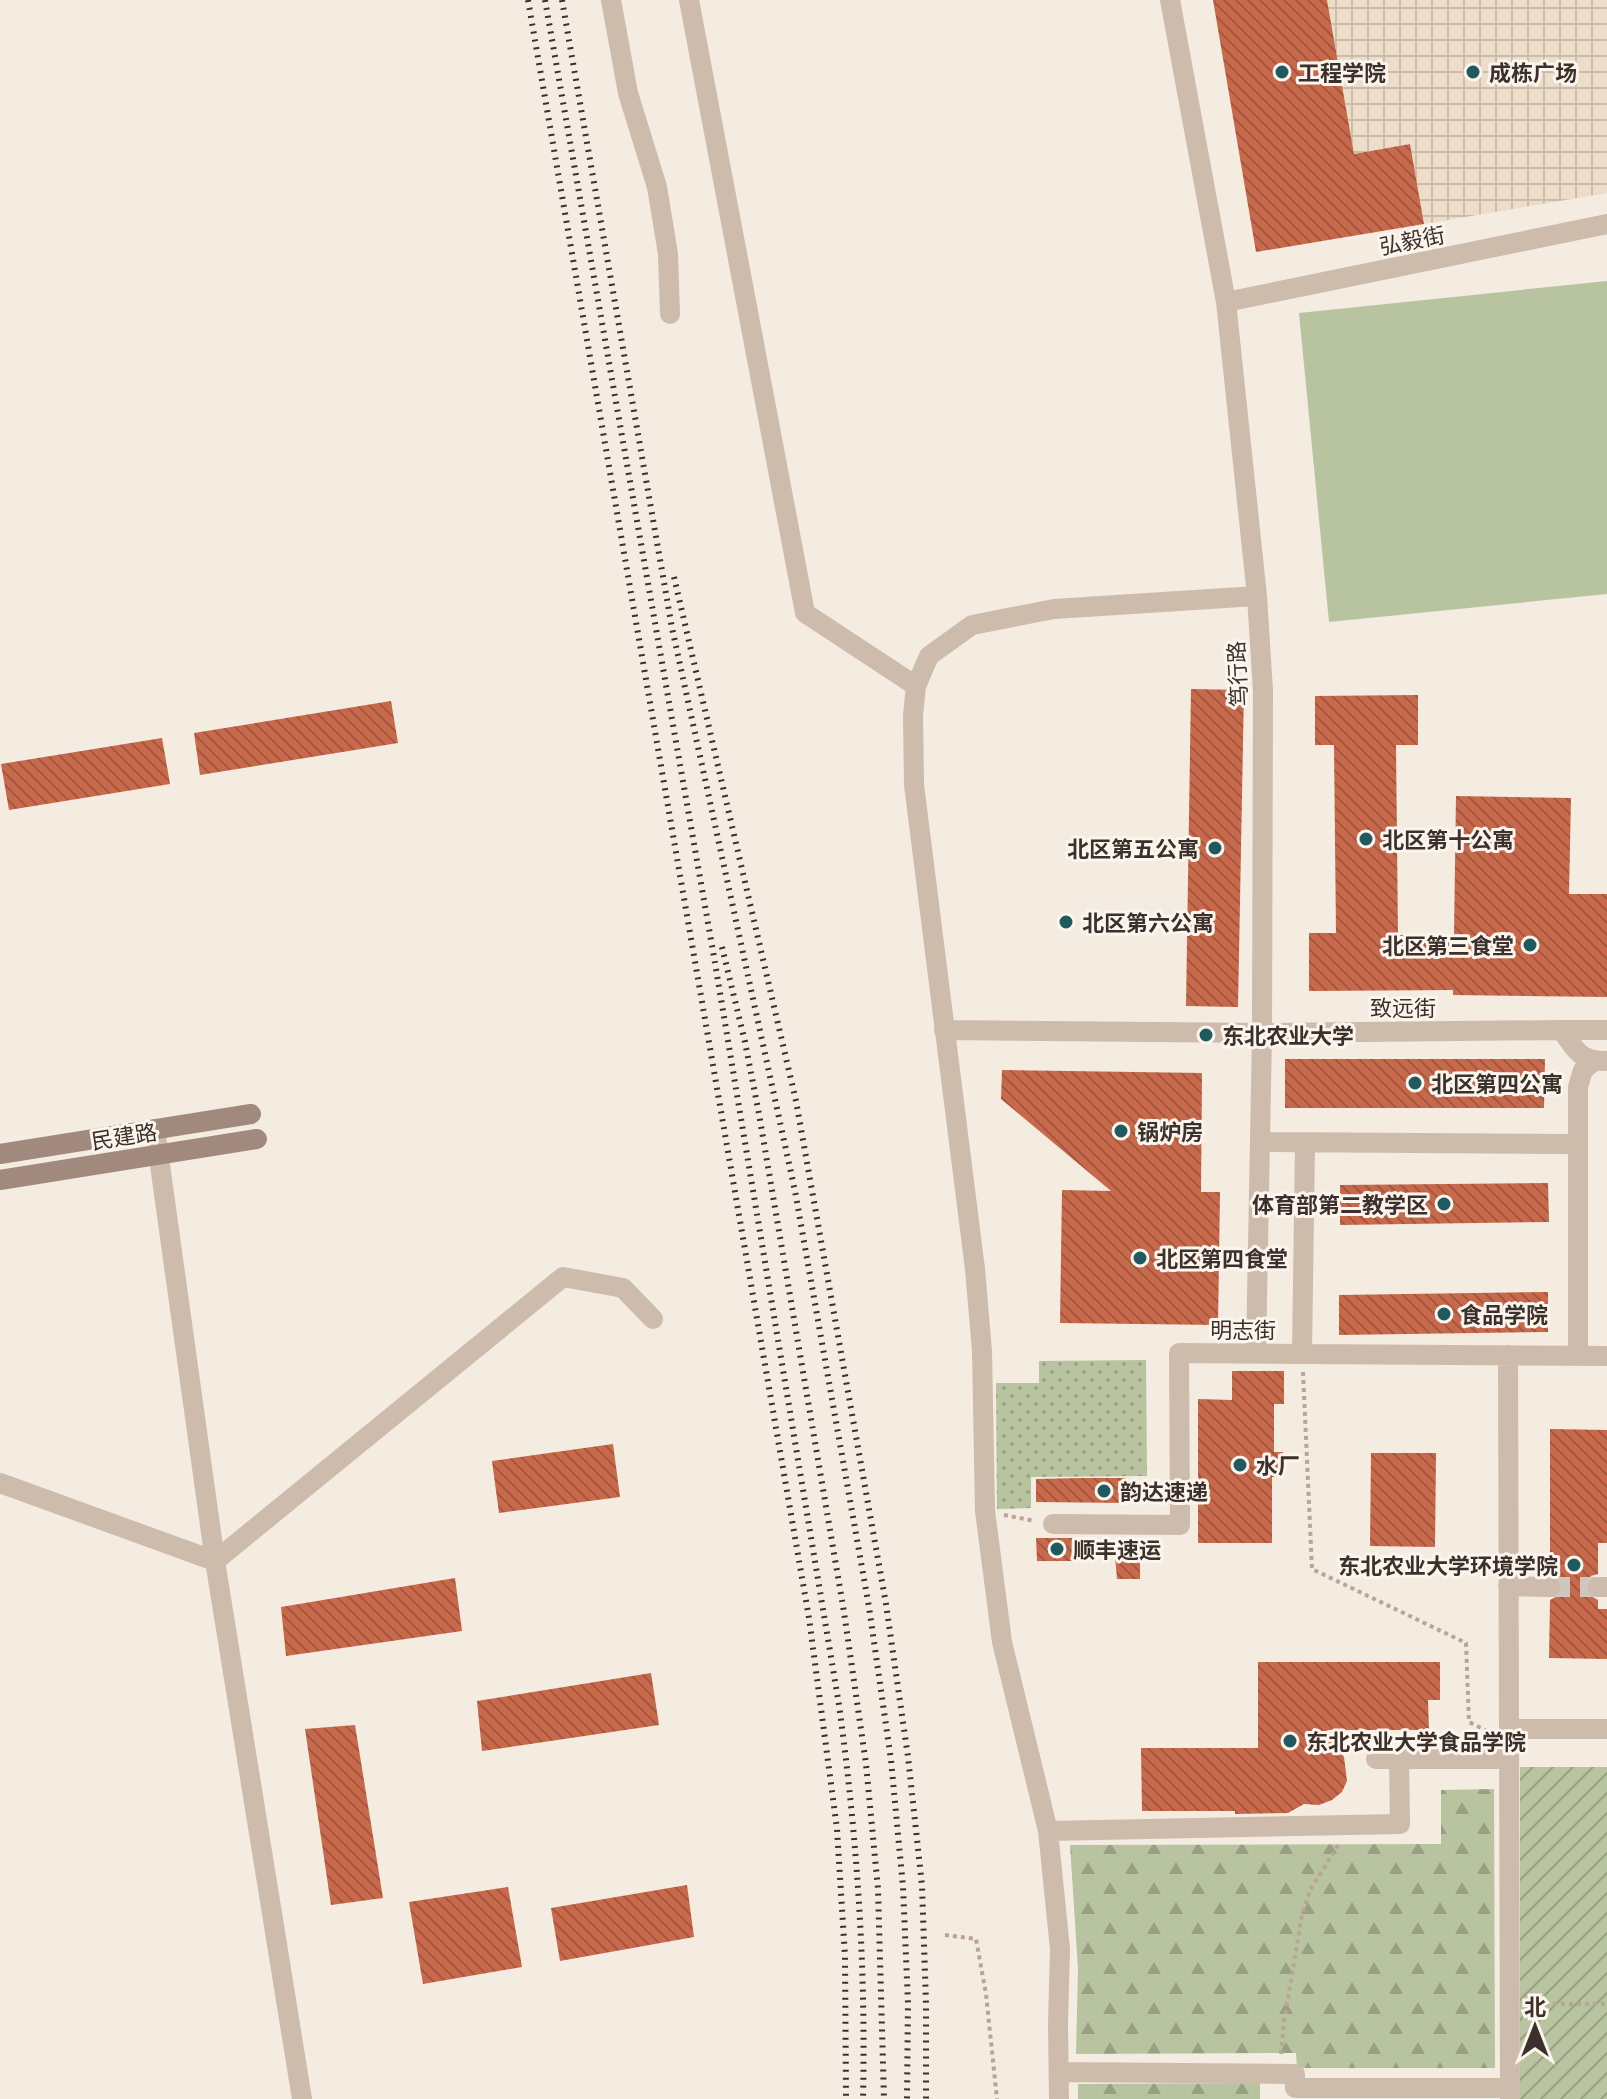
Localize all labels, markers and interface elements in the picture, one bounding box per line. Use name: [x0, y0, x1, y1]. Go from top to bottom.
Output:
place label: 工程学院: [1298, 60, 1386, 85]
place label: 成栋广场: [1489, 60, 1577, 85]
marker: 工程学院: [1273, 63, 1291, 81]
marker: 成栋广场: [1464, 63, 1482, 81]
street label: 弘毅街: [1377, 221, 1447, 259]
street label: 笃行路: [1223, 640, 1251, 708]
place label: 北区第十公寓: [1382, 827, 1514, 852]
marker: 北区第十公寓: [1357, 830, 1375, 848]
place label: 北区第五公寓: [1067, 836, 1199, 861]
marker: 北区第五公寓: [1206, 839, 1224, 857]
place label: 北区第六公寓: [1082, 910, 1214, 935]
marker: 北区第六公寓: [1057, 913, 1075, 931]
place label: 北区第三食堂: [1382, 933, 1514, 958]
marker: 北区第三食堂: [1521, 936, 1539, 954]
street label: 致远街: [1370, 995, 1436, 1020]
place label: 东北农业大学: [1222, 1023, 1354, 1048]
marker: 东北农业大学: [1197, 1026, 1215, 1044]
place label: 北区第四公寓: [1431, 1071, 1563, 1096]
marker: 北区第四公寓: [1406, 1074, 1424, 1092]
street label: 民建路: [89, 1118, 159, 1154]
place label: 锅炉房: [1137, 1119, 1203, 1144]
marker: 锅炉房: [1112, 1122, 1130, 1140]
place label: 体育部第二教学区: [1252, 1192, 1428, 1217]
marker: 体育部第二教学区: [1435, 1195, 1453, 1213]
place label: 北区第四食堂: [1156, 1246, 1288, 1271]
marker: 北区第四食堂: [1131, 1249, 1149, 1267]
place label: 食品学院: [1460, 1302, 1548, 1327]
marker: 食品学院: [1435, 1305, 1453, 1323]
street label: 明志街: [1210, 1317, 1276, 1342]
place label: 水厂: [1256, 1453, 1300, 1478]
marker: 水厂: [1231, 1456, 1249, 1474]
place label: 韵达速递: [1120, 1479, 1208, 1504]
marker: 韵达速递: [1095, 1482, 1113, 1500]
place label: 顺丰速运: [1073, 1537, 1161, 1562]
marker: 顺丰速运: [1048, 1540, 1066, 1558]
place label: 东北农业大学环境学院: [1338, 1553, 1558, 1578]
marker: 东北农业大学环境学院: [1565, 1556, 1583, 1574]
place label: 东北农业大学食品学院: [1306, 1729, 1526, 1754]
marker: 东北农业大学食品学院: [1281, 1732, 1299, 1750]
north arrow: [1495, 1987, 1575, 2067]
text: 北: [1524, 1994, 1546, 2019]

